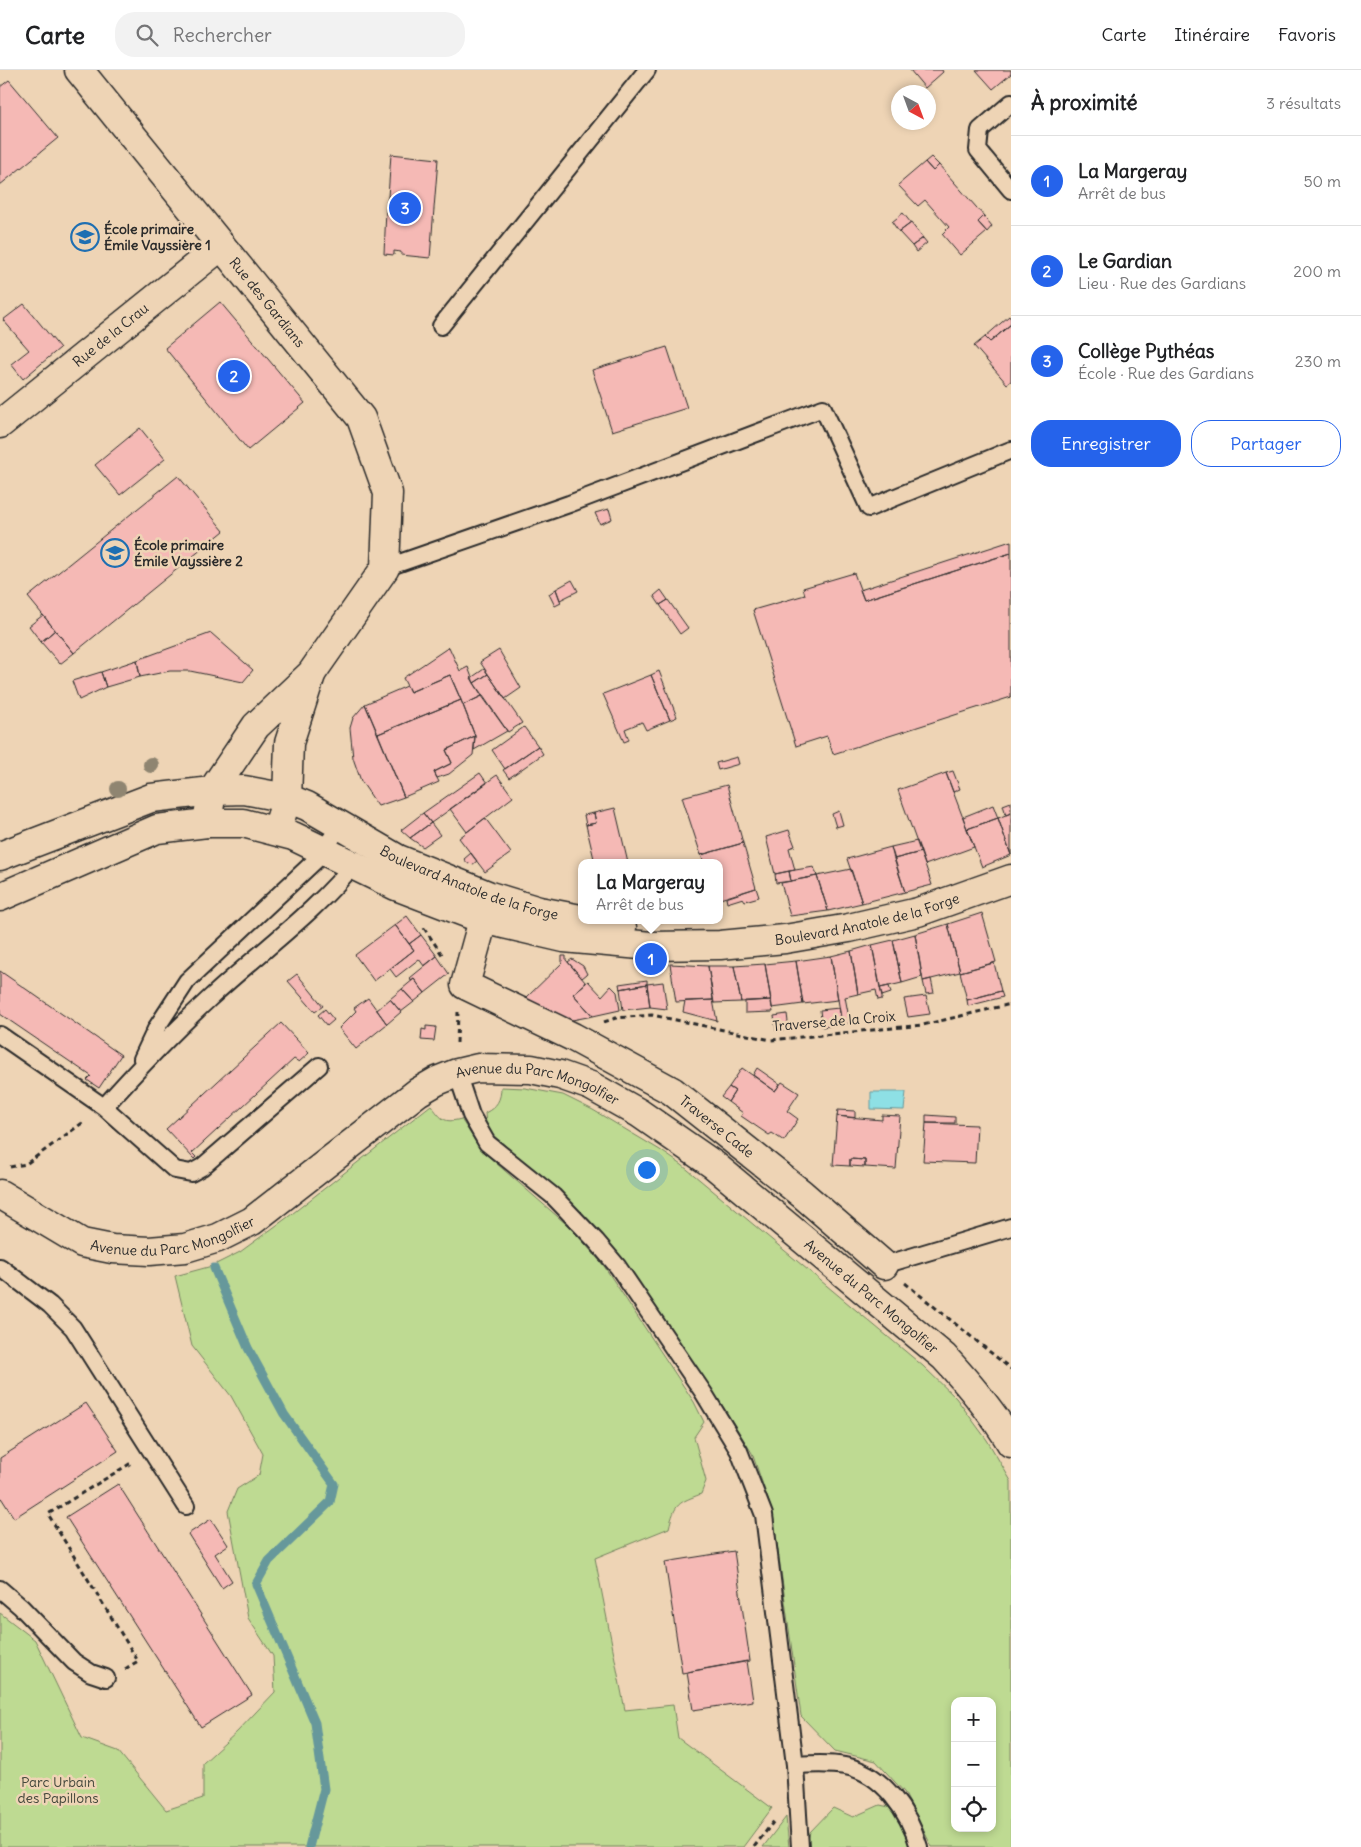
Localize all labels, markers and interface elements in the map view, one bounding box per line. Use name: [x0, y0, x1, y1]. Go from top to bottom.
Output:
search box: [115, 12, 465, 57]
text: Carte: [25, 20, 85, 50]
icon: search: [133, 21, 161, 49]
text: Rechercher: [173, 23, 272, 47]
text: Carte: [1101, 23, 1146, 46]
text: Itinéraire: [1174, 23, 1250, 46]
text: Favoris: [1278, 23, 1336, 46]
north arrow: [891, 85, 936, 130]
text: À proximité: [1031, 89, 1138, 116]
text: 3 résultats: [1266, 93, 1341, 113]
text: La Margeray: [1078, 159, 1187, 183]
text: 1: [1044, 171, 1050, 191]
text: 50 m: [1303, 171, 1341, 191]
text: Arrêt de bus: [1078, 183, 1166, 203]
pin: 3: [389, 189, 421, 227]
place label: École primaire Émile Vayssière 1: [104, 220, 211, 254]
school or university icon: École primaire Émile Vayssière 1: [70, 222, 100, 252]
text: Le Gardian: [1078, 249, 1172, 273]
street label: Rue des Gardians: [225, 254, 309, 351]
text: 2: [1043, 261, 1051, 281]
text: 200 m: [1293, 261, 1341, 281]
text: Lieu · Rue des Gardians: [1078, 273, 1246, 293]
street label: Rue de la Crau: [69, 299, 152, 371]
text: Collège Pythéas: [1078, 339, 1214, 363]
text: 3: [1042, 351, 1052, 371]
text: 230 m: [1295, 351, 1341, 371]
pin: 2: [218, 357, 250, 395]
text: École · Rue des Gardians: [1078, 363, 1254, 383]
button: Enregistrer: [1031, 420, 1181, 467]
button: Partager: [1191, 420, 1341, 467]
place label: École primaire Émile Vayssière 2: [134, 536, 243, 570]
school or university icon: École primaire Émile Vayssière 2: [100, 538, 130, 568]
street label: Boulevard Anatole de la Forge: [377, 841, 560, 924]
popup: [578, 859, 723, 924]
text: La Margeray: [596, 870, 705, 894]
street label: Boulevard Anatole de la Forge: [774, 889, 962, 949]
text: Arrêt de bus: [596, 894, 684, 914]
pin: 1: [635, 940, 667, 978]
street label: Traverse de la Croix: [772, 1007, 896, 1035]
street label: Avenue du Parc Mongolfier: [454, 1059, 623, 1109]
street label: Traverse Cade: [676, 1091, 758, 1161]
your location: [634, 1157, 660, 1183]
street label: Avenue du Parc Mongolfier: [89, 1212, 258, 1260]
street label: Avenue du Parc Mongolfier: [801, 1235, 942, 1358]
map controls: [951, 1697, 996, 1832]
button: +: [951, 1697, 996, 1742]
button: −: [951, 1742, 996, 1787]
park label: Parc Urbain des Papillons: [17, 1773, 99, 1807]
button: locate: [951, 1787, 996, 1832]

